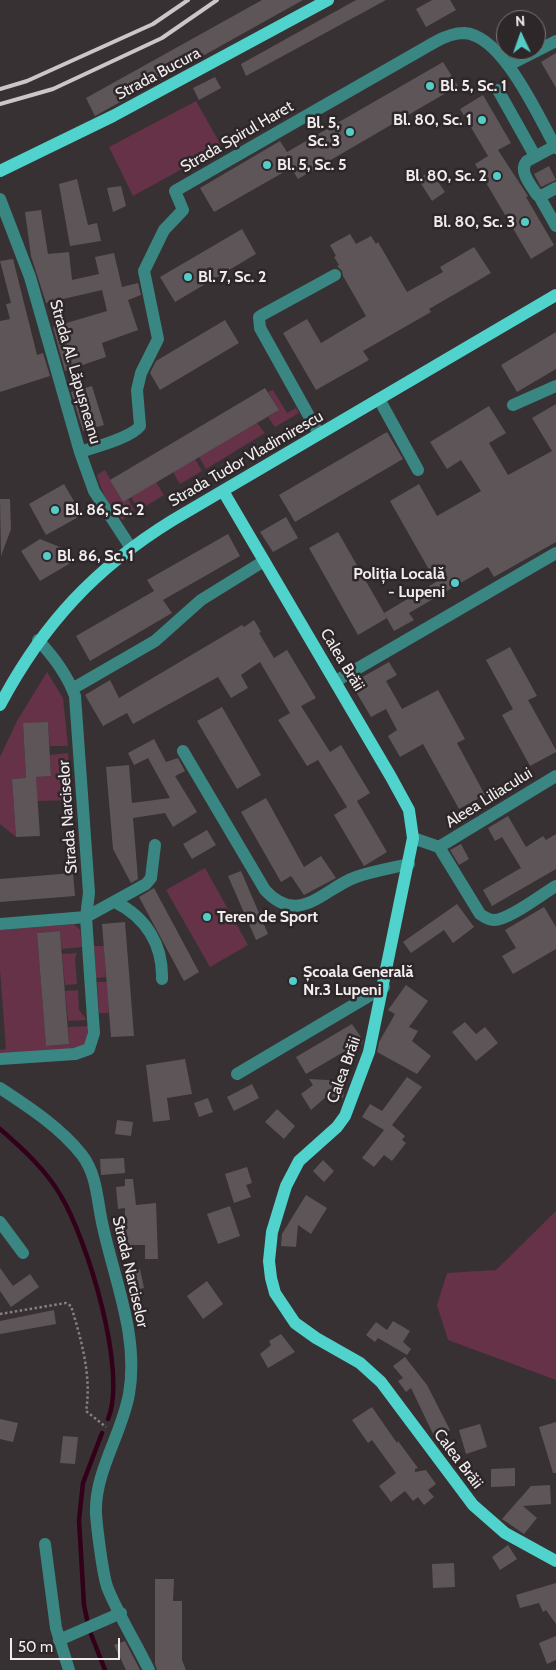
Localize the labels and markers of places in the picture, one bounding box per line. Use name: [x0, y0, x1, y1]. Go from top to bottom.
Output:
place label: Bl. 5, Sc. 1: [440, 76, 507, 96]
marker: Bl. 5, Sc. 1: [424, 80, 436, 92]
place label: Bl. 80, Sc. 1: [393, 110, 472, 130]
place label: Bl. 5, Sc. 3: [306, 113, 340, 151]
marker: Bl. 80, Sc. 1: [476, 114, 488, 126]
marker: Bl. 5, Sc. 3: [344, 126, 356, 138]
place label: Bl. 5, Sc. 5: [277, 155, 346, 175]
marker: Bl. 5, Sc. 5: [261, 159, 273, 171]
place label: Bl. 80, Sc. 2: [405, 166, 487, 186]
marker: Bl. 80, Sc. 2: [491, 170, 503, 182]
place label: Bl. 80, Sc. 3: [433, 212, 515, 232]
marker: Bl. 80, Sc. 3: [519, 216, 531, 228]
place label: Bl. 7, Sc. 2: [198, 267, 266, 287]
marker: Bl. 7, Sc. 2: [182, 271, 194, 283]
place label: Bl. 86, Sc. 2: [65, 500, 144, 520]
marker: Bl. 86, Sc. 2: [49, 504, 61, 516]
place label: Bl. 86, Sc. 1: [57, 546, 134, 566]
marker: Bl. 86, Sc. 1: [41, 550, 53, 562]
place label: Poliția Locală - Lupeni: [353, 564, 445, 602]
marker: Poliția Locală - Lupeni: [449, 577, 461, 589]
place label: Teren de Sport: [217, 907, 318, 927]
marker: Teren de Sport: [201, 911, 213, 923]
place label: Școala Generală Nr.3 Lupeni: [303, 962, 414, 1000]
marker: Școala Generală Nr.3 Lupeni: [287, 975, 299, 987]

